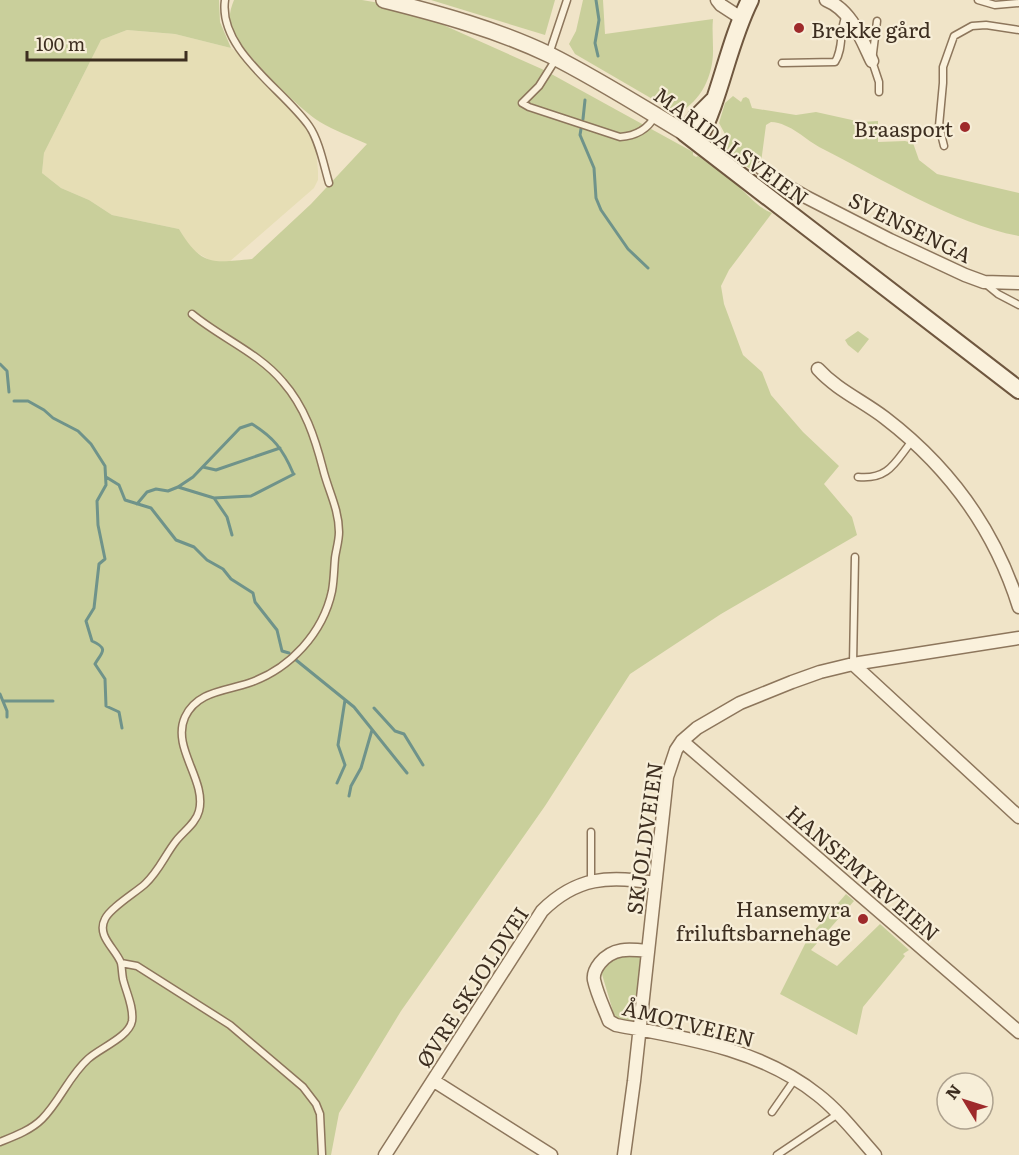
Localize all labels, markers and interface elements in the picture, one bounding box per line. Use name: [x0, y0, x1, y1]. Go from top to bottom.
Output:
place label: Brekke gård: [811, 13, 931, 44]
marker: Brekke gård: [792, 21, 806, 35]
scale bar: [27, 24, 186, 62]
text: 100 m: [36, 30, 85, 57]
street label: MARIDALSVEIEN: [648, 78, 816, 212]
place label: Braasport: [854, 112, 954, 143]
marker: Braasport: [958, 120, 972, 134]
street label: SVENSENGA: [844, 183, 978, 269]
street label: SKJOLDVEIEN: [617, 760, 669, 916]
street label: HANSEMYRVEIEN: [781, 797, 947, 947]
place label: Hansemyra friluftsbarnehage: [676, 892, 852, 947]
street label: ØVRE SKJOLDVEI: [407, 900, 535, 1072]
marker: Hansemyra friluftsbarnehage: [856, 912, 870, 926]
street label: ÅMOTVEIEN: [620, 991, 758, 1053]
north arrow: [935, 1071, 995, 1131]
text: N: [939, 1078, 966, 1104]

